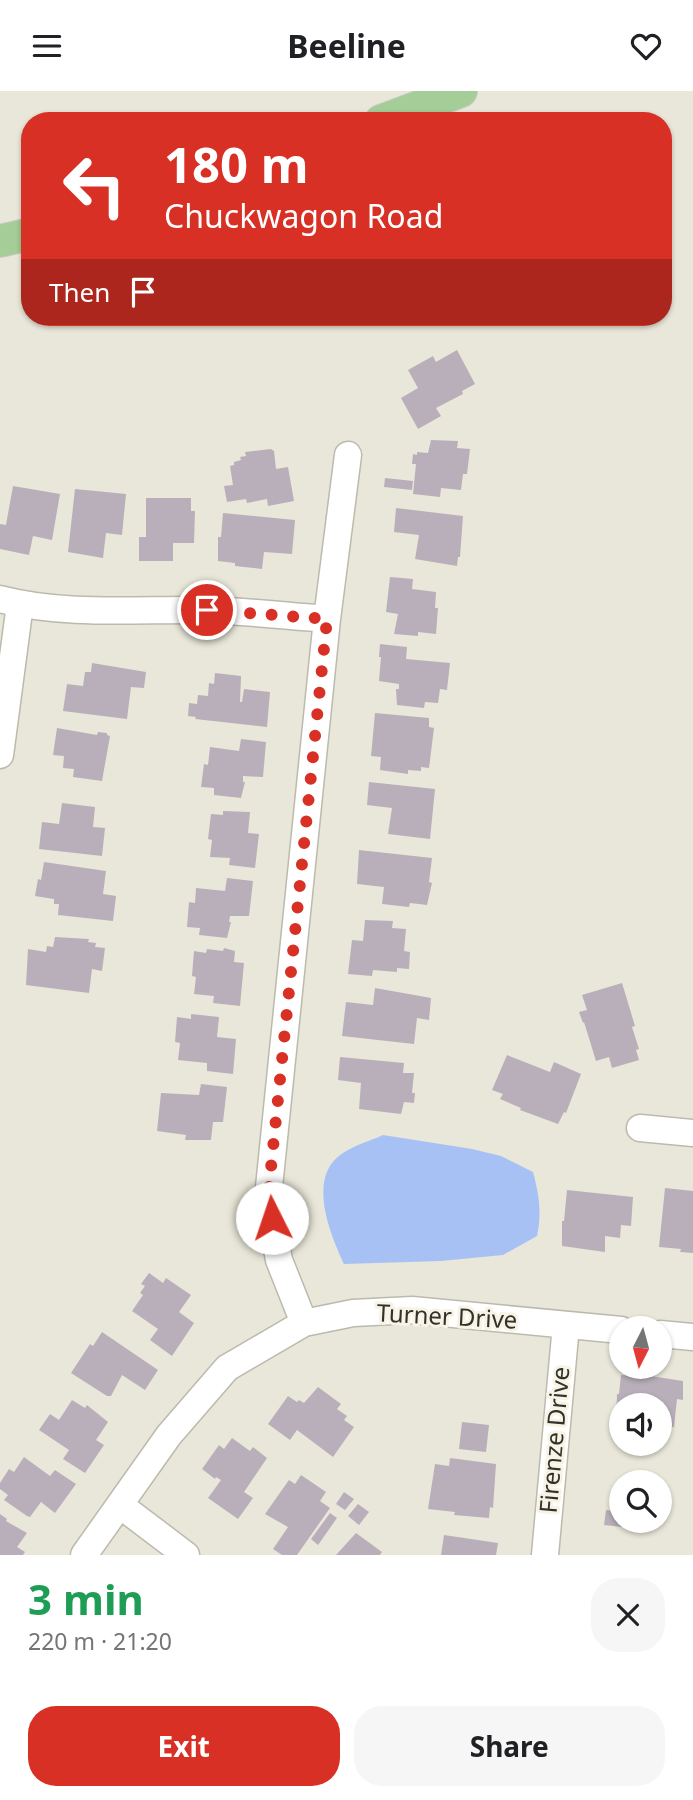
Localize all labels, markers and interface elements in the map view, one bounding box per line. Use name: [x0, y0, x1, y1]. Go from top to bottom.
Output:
text: Beeline: [287, 24, 406, 67]
icon: menu: [28, 27, 66, 65]
icon: heart: [627, 27, 665, 65]
text: 180 m: [164, 131, 309, 197]
icon: left: [49, 140, 140, 231]
text: Chuckwagon Road: [164, 194, 443, 237]
icon: arrive: [124, 273, 162, 311]
text: Then: [49, 274, 110, 310]
pin: [177, 580, 237, 640]
icon: arrive: [188, 591, 226, 629]
position arrow: [235, 1181, 309, 1255]
street label: Turner Drive: [376, 1295, 518, 1336]
north arrow: [609, 1316, 672, 1379]
map controls: [609, 1316, 672, 1533]
street label: Firenze Drive: [531, 1365, 576, 1514]
button: sound: [609, 1393, 672, 1456]
button: search: [609, 1470, 672, 1533]
text: 3 min: [28, 1570, 144, 1627]
button: close: [591, 1578, 665, 1652]
text: 220 m · 21:20: [28, 1625, 172, 1657]
button: Exit: [28, 1706, 340, 1786]
button: Share: [354, 1706, 665, 1786]

